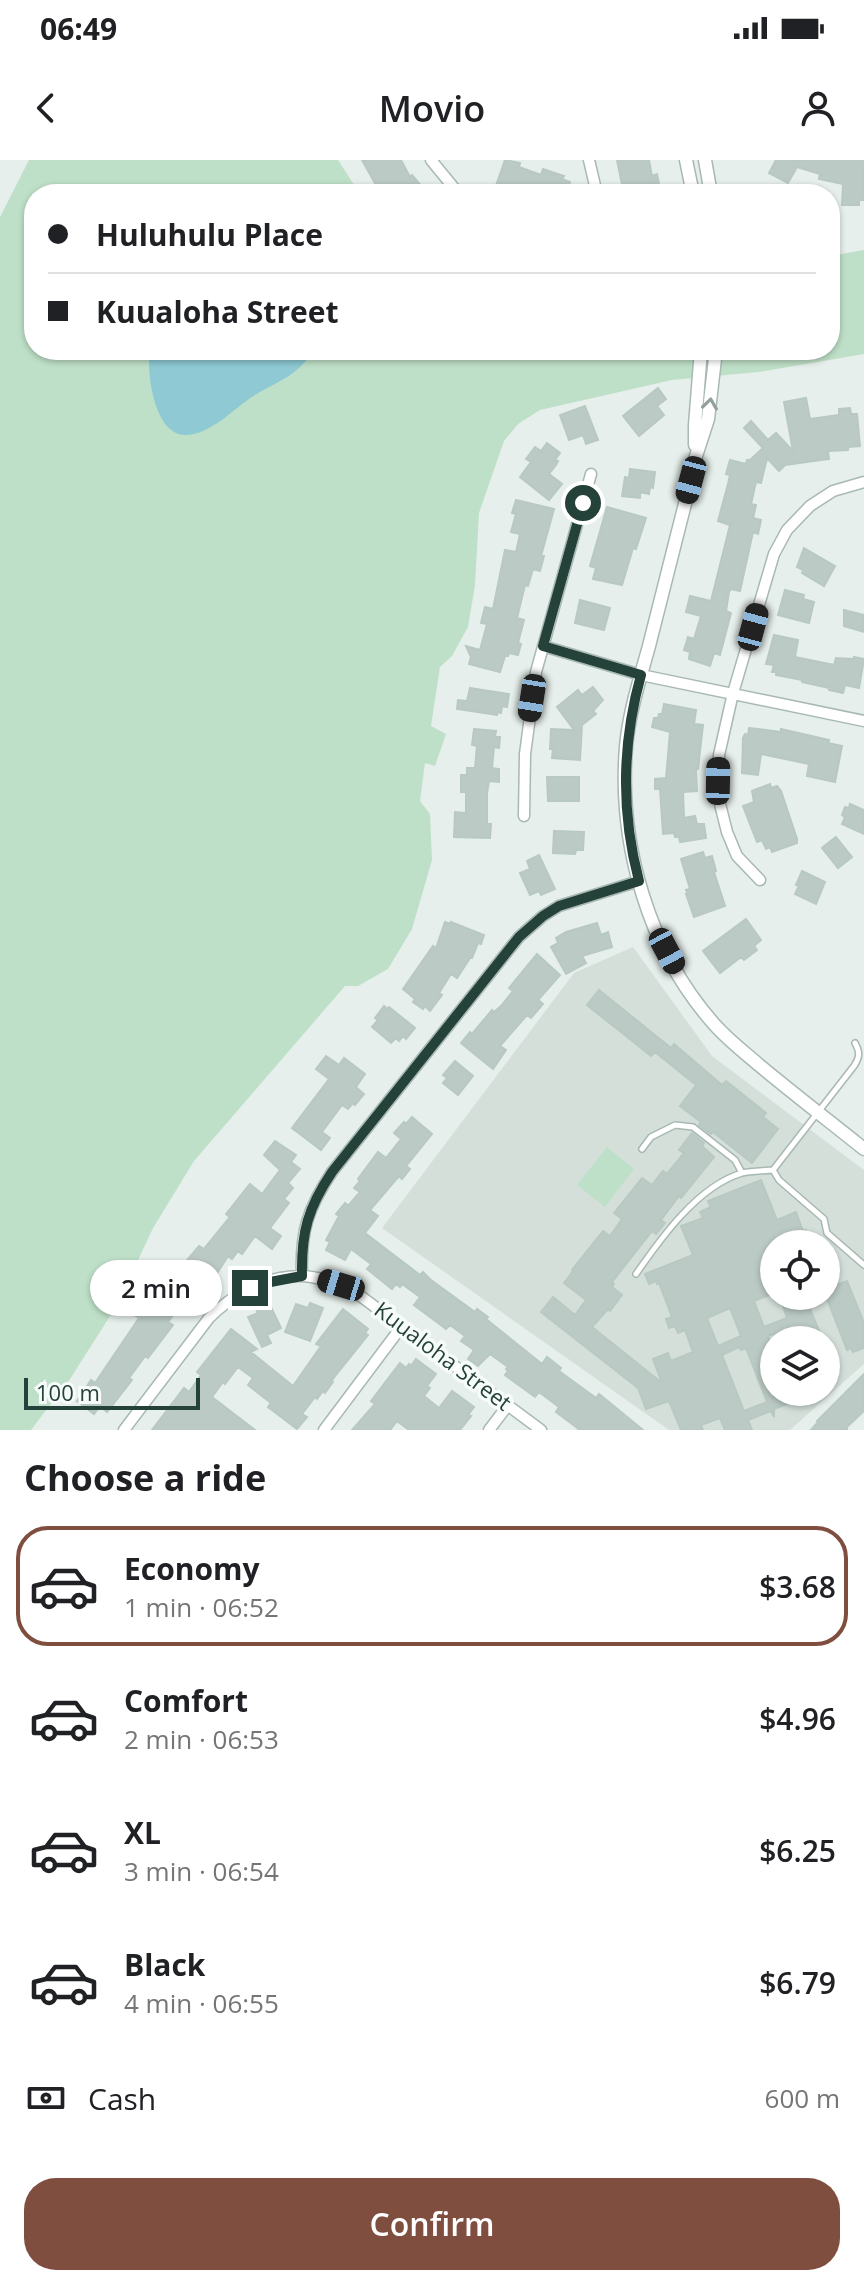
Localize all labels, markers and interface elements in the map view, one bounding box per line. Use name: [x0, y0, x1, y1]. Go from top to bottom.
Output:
text: 06:49: [40, 8, 117, 49]
text: Movio: [379, 84, 485, 133]
icon: back: [24, 86, 68, 130]
icon: person: [796, 86, 840, 130]
text: Huluhulu Place: [96, 214, 323, 255]
text: Kuualoha Street: [96, 291, 338, 332]
one-way arrow: [701, 397, 718, 411]
car: [673, 454, 709, 506]
route start: [565, 485, 601, 521]
car: [735, 601, 771, 653]
car: [516, 672, 548, 724]
car: [706, 757, 730, 805]
car: [645, 924, 689, 978]
map controls: [760, 1230, 840, 1406]
button: locate: [760, 1230, 840, 1310]
callout: 2 min: [90, 1260, 222, 1316]
car: [315, 1267, 367, 1303]
text: 2 min: [121, 1270, 191, 1306]
route end: [232, 1270, 268, 1306]
street label: Kuualoha Street: [369, 1294, 518, 1417]
button: layers: [760, 1326, 840, 1406]
scale bar: [24, 1374, 200, 1410]
text: 100 m: [36, 1377, 100, 1407]
text: Choose a ride: [24, 1453, 266, 1502]
text: Economy: [124, 1548, 260, 1589]
icon: car: [28, 1550, 100, 1622]
text: $3.68: [759, 1566, 836, 1607]
text: 1 min · 06:52: [124, 1589, 279, 1625]
text: Comfort: [124, 1680, 248, 1721]
icon: car: [28, 1682, 100, 1754]
text: $4.96: [759, 1698, 836, 1739]
text: 2 min · 06:53: [124, 1721, 279, 1757]
text: XL: [124, 1812, 161, 1853]
icon: car: [28, 1814, 100, 1886]
text: $6.25: [759, 1830, 836, 1871]
text: 3 min · 06:54: [124, 1853, 279, 1889]
text: Black: [124, 1944, 205, 1985]
icon: car: [28, 1946, 100, 2018]
text: $6.79: [759, 1962, 836, 2003]
text: 4 min · 06:55: [124, 1985, 279, 2021]
icon: cash: [24, 2076, 68, 2120]
text: Cash: [88, 2078, 156, 2119]
text: 600 m: [765, 2080, 840, 2116]
button: Confirm: [24, 2178, 840, 2270]

